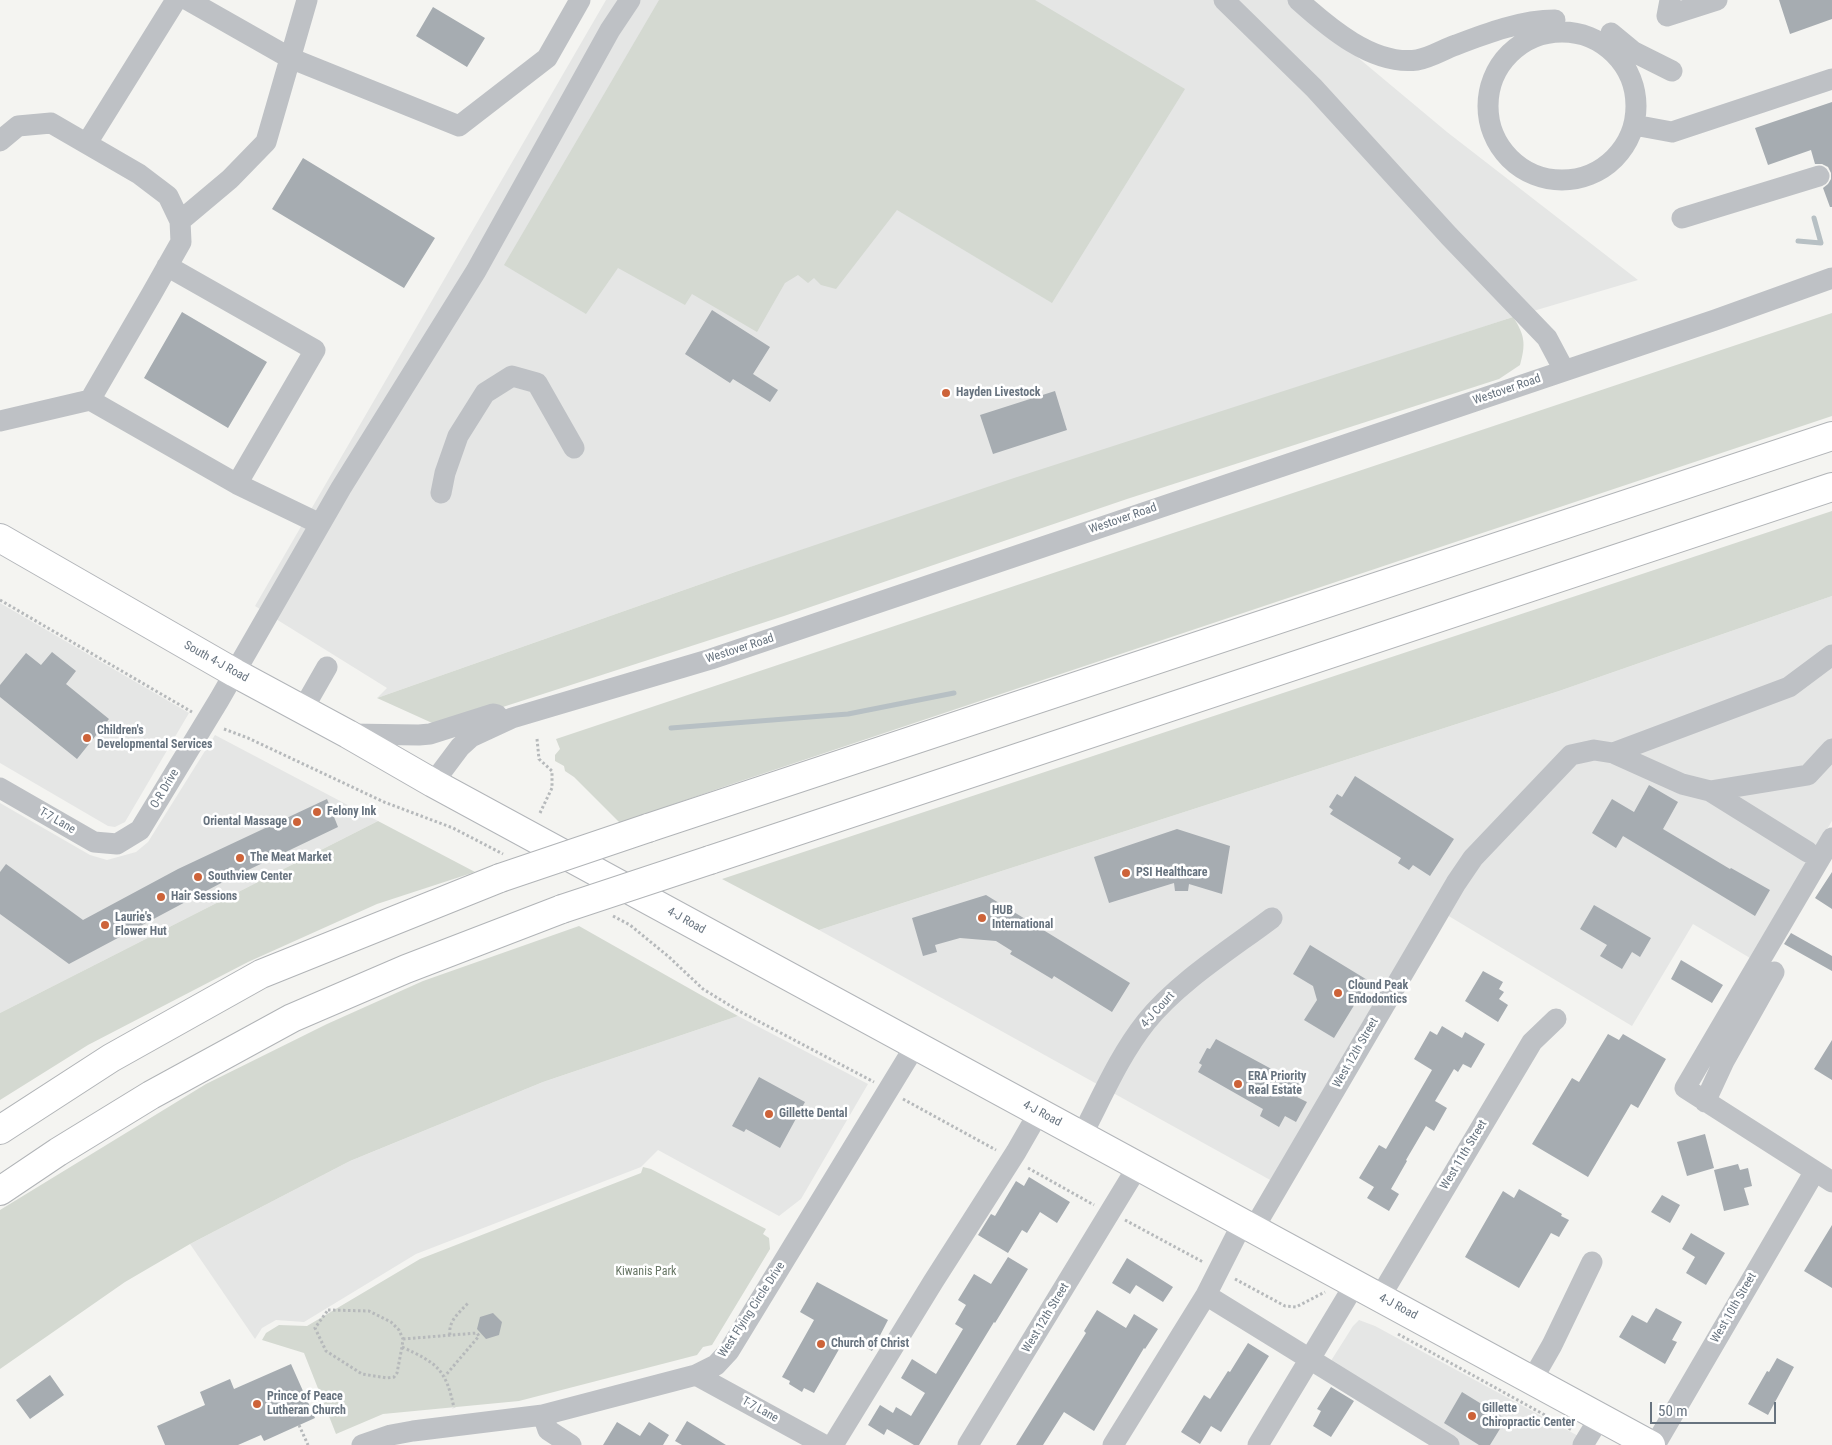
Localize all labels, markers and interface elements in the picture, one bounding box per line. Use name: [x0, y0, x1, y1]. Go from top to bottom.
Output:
street label: Westover Road: [1471, 372, 1543, 408]
place label: Hayden Livestock: [956, 386, 1041, 400]
marker: Hayden Livestock: [940, 387, 952, 399]
street label: Westover Road: [1087, 501, 1159, 537]
street label: Westover Road: [704, 631, 776, 667]
street label: South 4-J Road: [181, 638, 251, 686]
place label: Children's Developmental Services: [97, 724, 213, 752]
marker: Children's Developmental Services: [81, 732, 93, 744]
street label: O-R Drive: [148, 767, 182, 811]
street label: T-7 Lane: [36, 805, 78, 837]
place label: Felony Ink: [327, 805, 376, 819]
marker: Felony Ink: [311, 806, 323, 818]
place label: Oriental Massage: [203, 815, 287, 829]
marker: Oriental Massage: [291, 816, 303, 828]
place label: The Meat Market: [250, 851, 332, 865]
marker: The Meat Market: [234, 852, 246, 864]
place label: PSI Healthcare: [1136, 866, 1207, 880]
marker: PSI Healthcare: [1120, 867, 1132, 879]
place label: Southview Center: [208, 870, 292, 884]
marker: Southview Center: [192, 871, 204, 883]
place label: Hair Sessions: [171, 890, 237, 904]
marker: Hair Sessions: [155, 891, 167, 903]
place label: HUB International: [992, 904, 1053, 932]
street label: 4-J Road: [664, 905, 708, 937]
place label: Laurie's Flower Hut: [115, 911, 167, 939]
marker: HUB International: [976, 912, 988, 924]
marker: Laurie's Flower Hut: [99, 919, 111, 931]
place label: Clound Peak Endodontics: [1348, 979, 1408, 1007]
marker: Clound Peak Endodontics: [1332, 987, 1344, 999]
street label: 4-J Court: [1138, 989, 1178, 1031]
street label: West 12th Street: [1330, 1015, 1382, 1091]
place label: ERA Priority Real Estate: [1248, 1070, 1306, 1098]
marker: ERA Priority Real Estate: [1232, 1078, 1244, 1090]
street label: 4-J Road: [1020, 1098, 1064, 1130]
place label: Gillette Dental: [779, 1107, 847, 1121]
marker: Gillette Dental: [763, 1108, 775, 1120]
street label: West 11th Street: [1438, 1118, 1490, 1192]
street label: West Flying Circle Drive: [716, 1260, 788, 1360]
park label: Kiwanis Park: [615, 1265, 677, 1279]
street label: West 10th Street: [1708, 1270, 1760, 1346]
street label: West 12th Street: [1020, 1281, 1072, 1355]
street label: 4-J Road: [1376, 1291, 1420, 1323]
place label: Church of Christ: [831, 1337, 909, 1351]
marker: Church of Christ: [815, 1338, 827, 1350]
place label: Prince of Peace Lutheran Church: [267, 1390, 346, 1418]
scale bar: [1652, 1392, 1778, 1424]
street label: T-7 Lane: [739, 1394, 781, 1426]
marker: Prince of Peace Lutheran Church: [251, 1398, 263, 1410]
place label: Gillette Chiropractic Center: [1482, 1402, 1575, 1430]
text: 50 m: [1658, 1402, 1688, 1420]
marker: Gillette Chiropractic Center: [1466, 1410, 1478, 1422]

